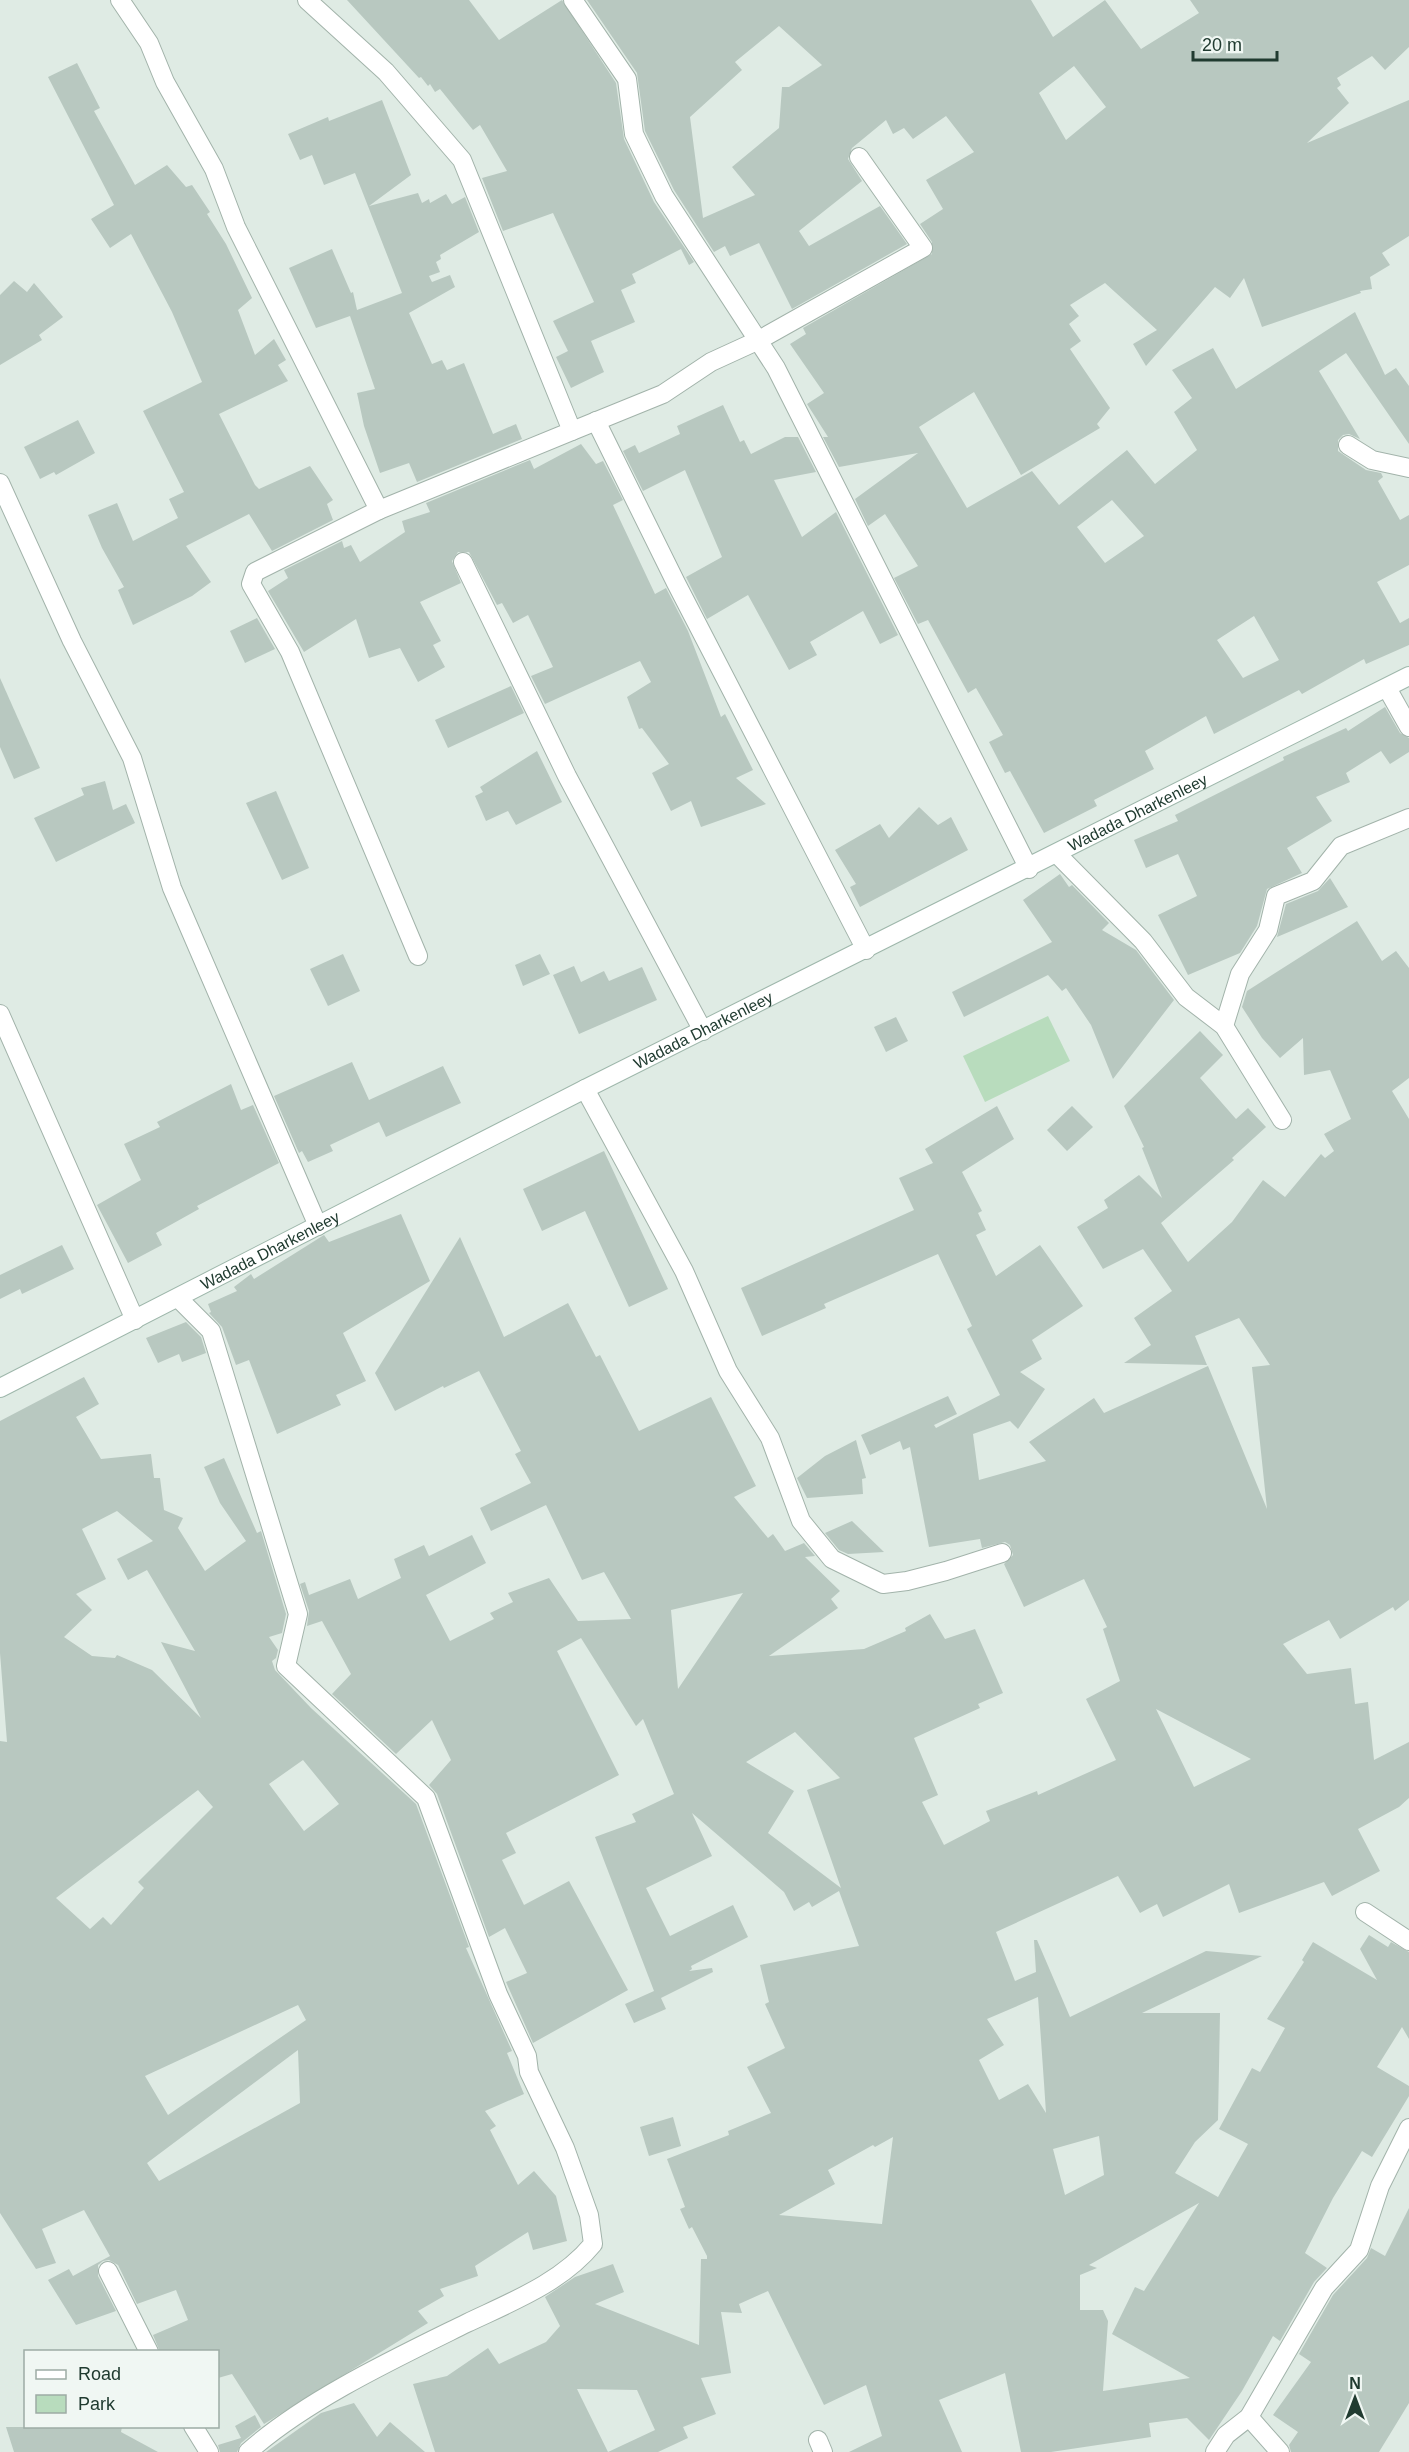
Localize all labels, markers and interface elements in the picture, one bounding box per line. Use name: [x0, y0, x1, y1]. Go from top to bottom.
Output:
scale bar: [1193, 24, 1277, 62]
text: 20 m: [1202, 35, 1242, 55]
street label: Wadada Dharkenleey: [1065, 770, 1210, 854]
street label: Wadada Dharkenleey: [631, 988, 775, 1072]
street label: Wadada Dharkenleey: [198, 1208, 342, 1293]
legend: [24, 2350, 219, 2428]
text: Road: [78, 2364, 121, 2384]
north arrow: [1325, 2368, 1385, 2428]
text: N: [1349, 2375, 1361, 2392]
text: Park: [78, 2394, 116, 2414]

